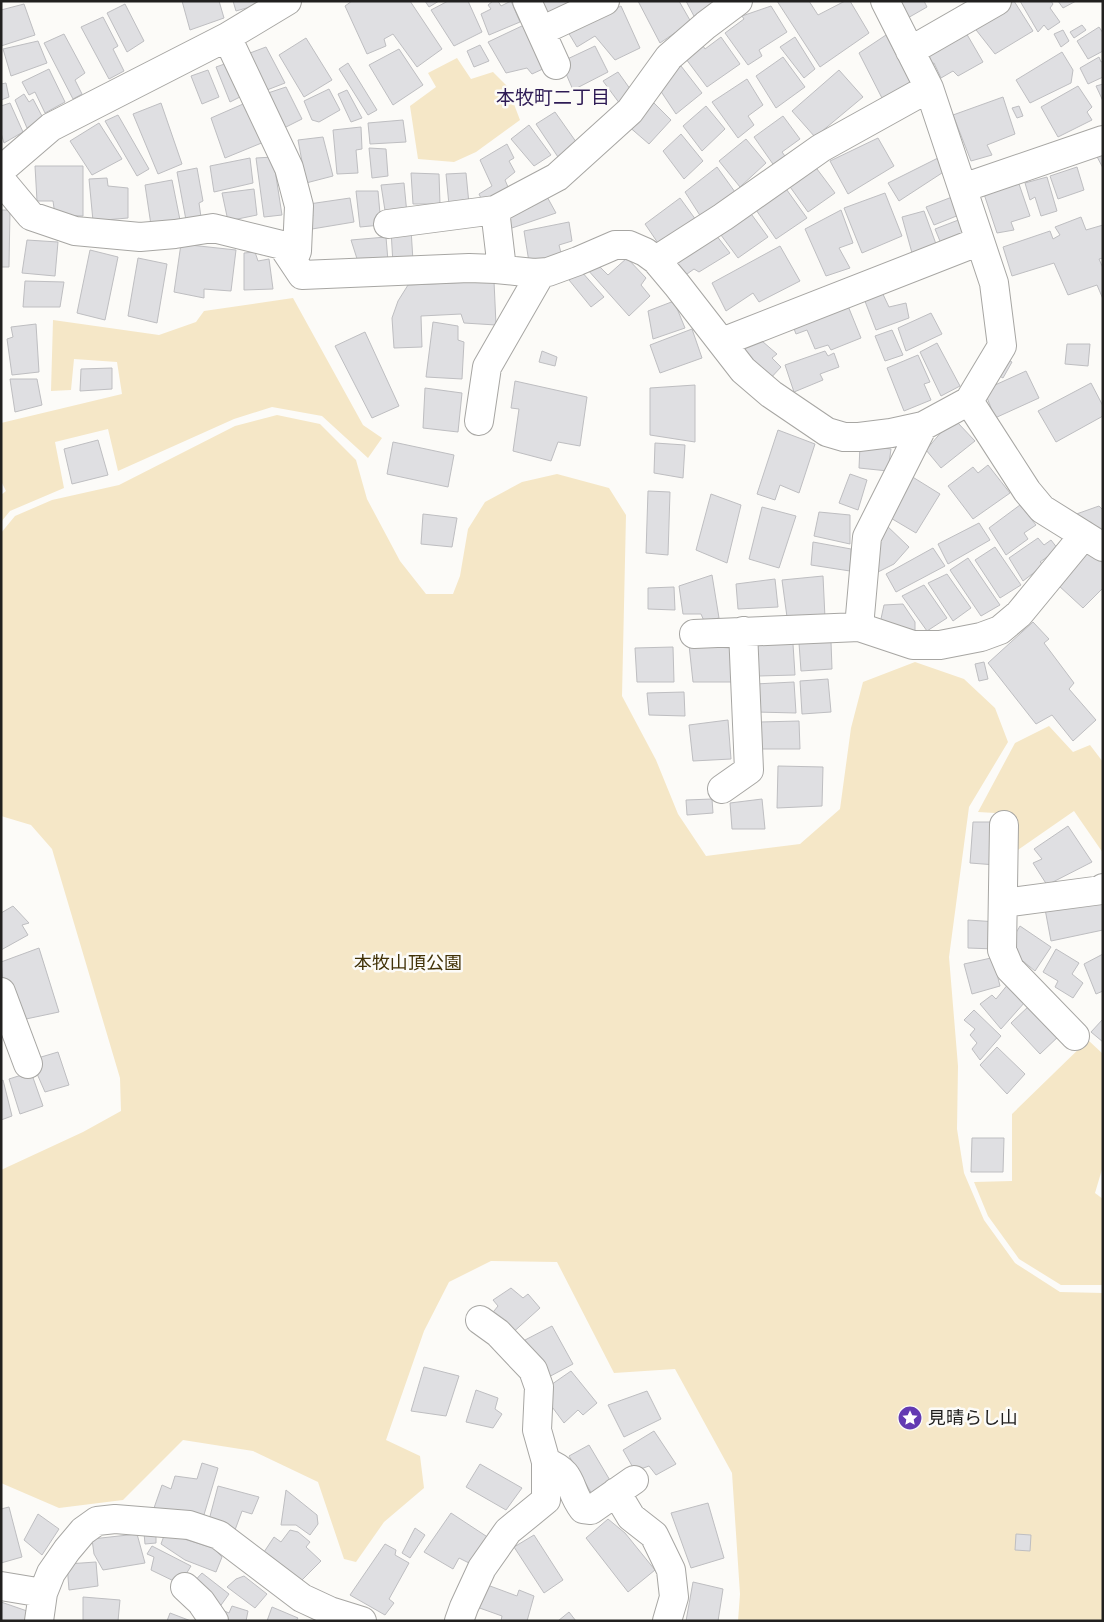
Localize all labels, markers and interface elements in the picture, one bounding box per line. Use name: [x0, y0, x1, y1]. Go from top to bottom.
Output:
district label: 本牧町二丁目: [496, 85, 610, 109]
park label: 本牧山頂公園: [354, 951, 462, 974]
place icon: 見晴らし山: [897, 1405, 923, 1431]
place label: 見晴らし山: [928, 1406, 1018, 1429]

